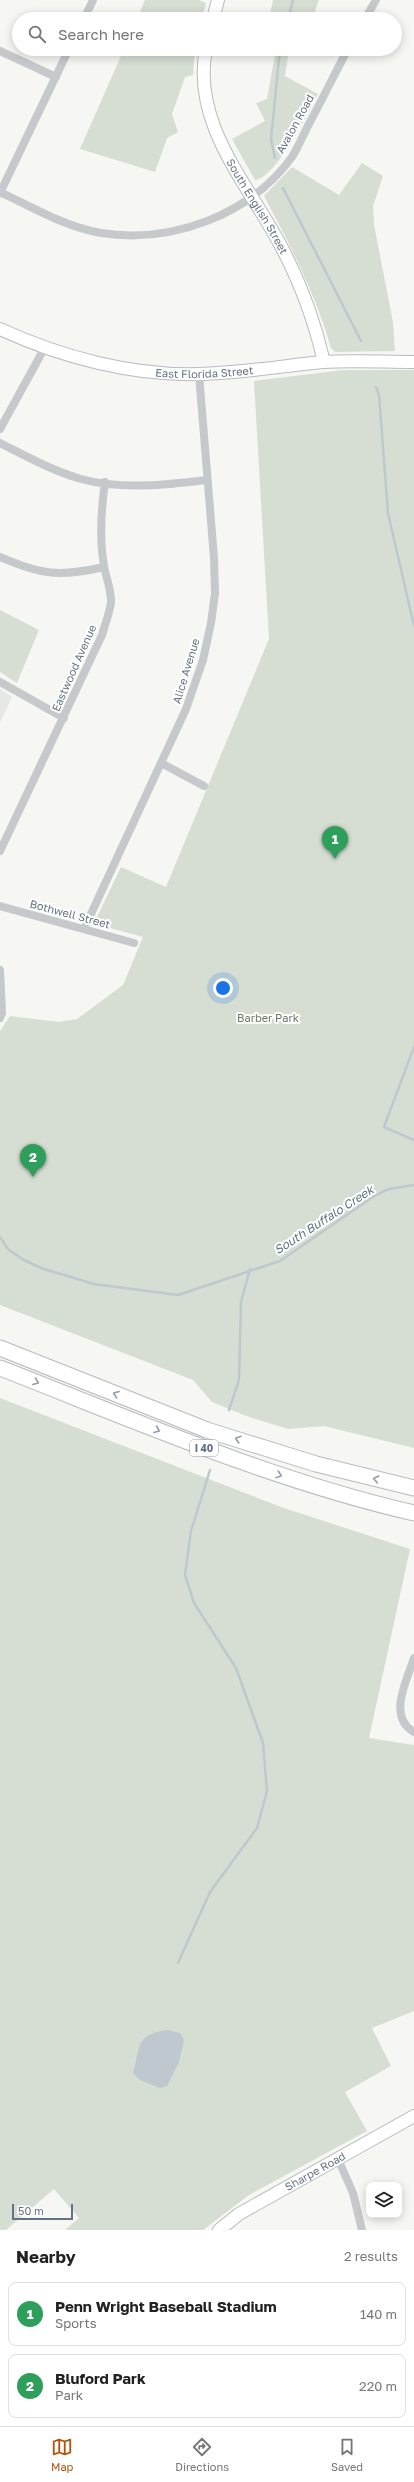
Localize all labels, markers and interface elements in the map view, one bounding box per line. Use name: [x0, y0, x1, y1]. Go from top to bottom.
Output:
search box: [12, 12, 402, 56]
icon: search: [26, 23, 48, 45]
text: Search here: [58, 25, 144, 43]
street label: Avalon Road: [273, 92, 316, 155]
street label: South English Street: [224, 156, 291, 256]
street label: East Florida Street: [155, 363, 254, 380]
street label: Eastwood Avenue: [49, 622, 98, 713]
street label: Alice Avenue: [169, 637, 202, 705]
pin: 1: [322, 826, 348, 859]
street label: Bothwell Street: [29, 897, 112, 930]
your location: [213, 978, 233, 998]
park label: Barber Park: [237, 1011, 299, 1024]
pin: 2: [20, 1144, 46, 1177]
water label: South Buffalo Creek: [271, 1181, 377, 1257]
one-way arrow: [33, 1377, 40, 1385]
one-way arrow: [112, 1390, 119, 1398]
one-way arrow: [154, 1425, 161, 1433]
one-way arrow: [234, 1435, 241, 1444]
road number: I 40: [190, 1440, 218, 1456]
one-way arrow: [275, 1471, 282, 1479]
one-way arrow: [373, 1476, 379, 1484]
street label: Sharpe Road: [283, 2149, 347, 2193]
map controls: [366, 2182, 402, 2218]
button: layers: [366, 2182, 402, 2218]
scale bar: [12, 2202, 73, 2221]
text: 50 m: [18, 2204, 44, 2217]
text: Nearby: [16, 2246, 76, 2267]
text: 2 results: [344, 2248, 398, 2264]
text: Penn Wright Baseball Stadium: [55, 2297, 277, 2315]
text: 1: [27, 2306, 33, 2322]
text: 140 m: [360, 2306, 397, 2322]
text: Sports: [55, 2315, 97, 2331]
text: Bluford Park: [55, 2369, 146, 2387]
text: 2: [26, 2378, 34, 2394]
text: 220 m: [359, 2378, 397, 2394]
text: Park: [55, 2387, 83, 2403]
tab: Map: [51, 2436, 73, 2473]
tab: Directions: [175, 2436, 229, 2473]
tab: Saved: [331, 2436, 363, 2473]

